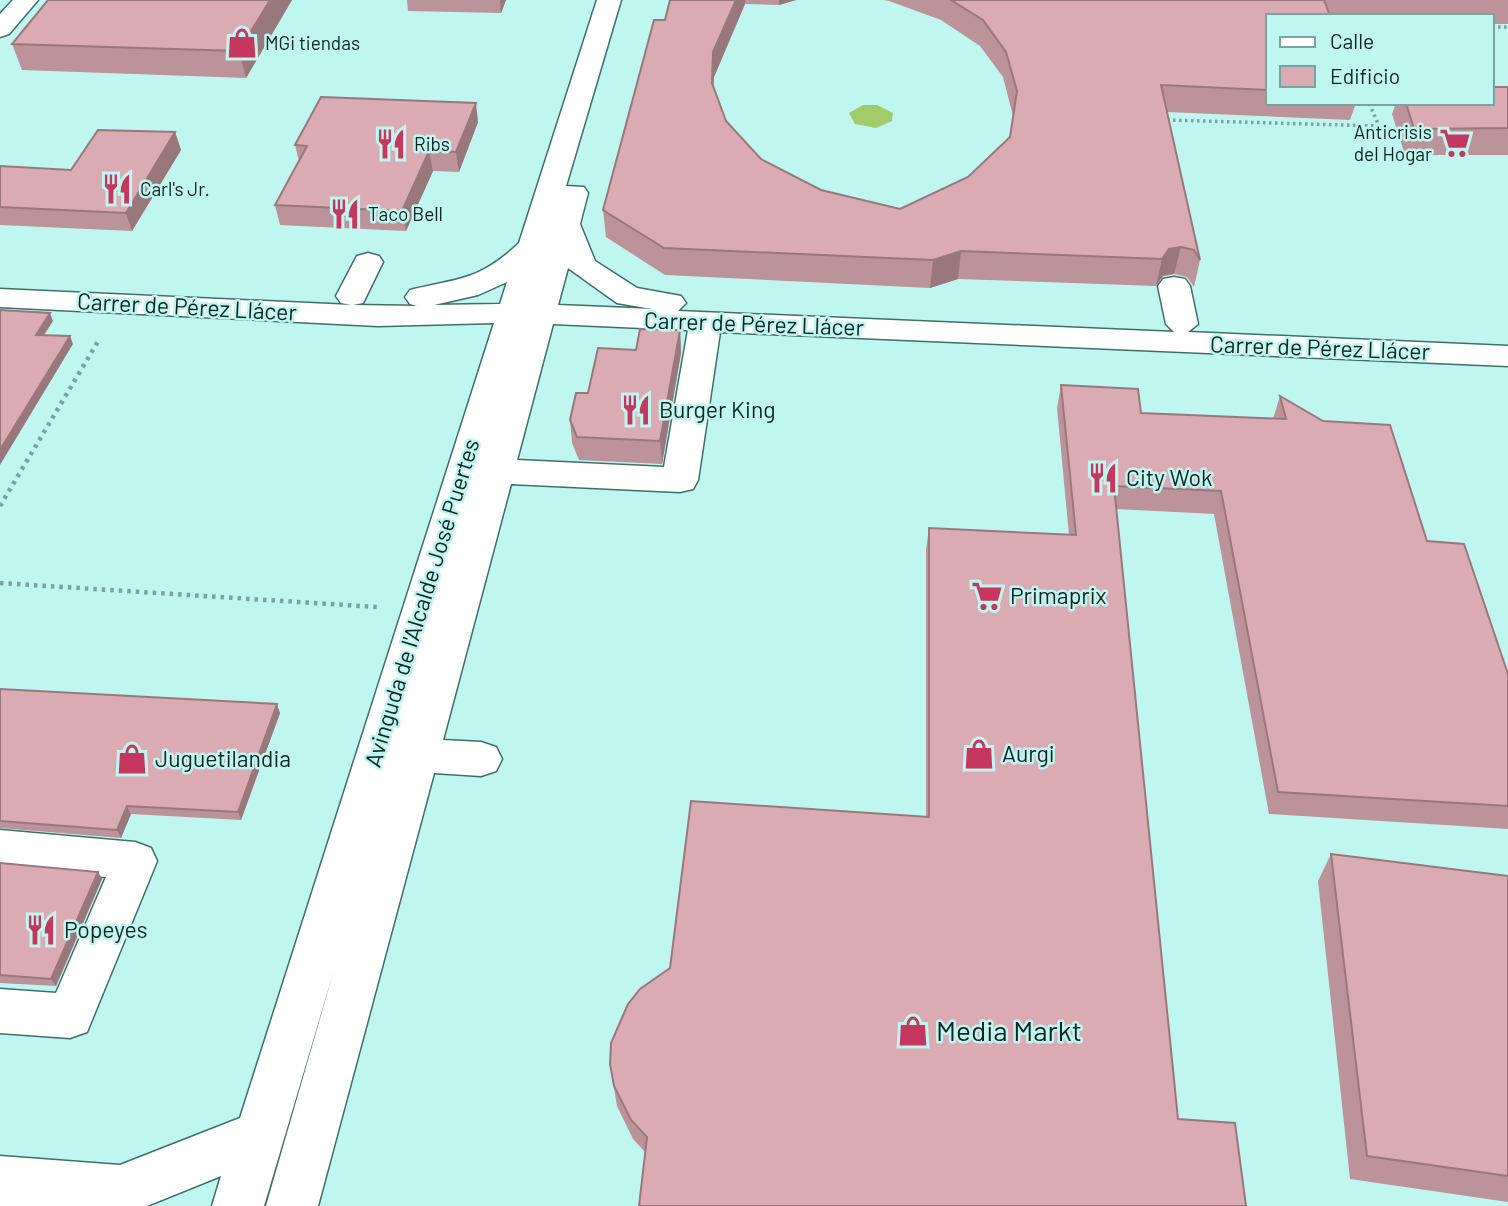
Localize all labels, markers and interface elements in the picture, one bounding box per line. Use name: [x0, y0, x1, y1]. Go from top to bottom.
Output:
legend: [1266, 14, 1494, 105]
shop icon: MGi tiendas: [225, 26, 259, 60]
text: Calle: [1330, 28, 1374, 53]
place label: MGi tiendas: [265, 31, 360, 54]
text: Edificio: [1330, 63, 1400, 88]
place label: Anticrisis del Hogar: [1354, 120, 1432, 165]
supermarket icon: Anticrisis del Hogar: [1438, 126, 1472, 160]
restaurant icon: Ribs: [374, 127, 408, 161]
place label: Ribs: [414, 132, 450, 155]
restaurant icon: Carl's Jr.: [100, 172, 134, 206]
place label: Carl's Jr.: [140, 177, 210, 200]
restaurant icon: Taco Bell: [328, 197, 362, 231]
place label: Taco Bell: [368, 202, 443, 225]
street label: Carrer de Pérez Llácer: [76, 286, 298, 326]
street label: Carrer de Pérez Llácer: [644, 305, 865, 341]
street label: Carrer de Pérez Llácer: [1210, 329, 1431, 365]
restaurant icon: Burger King: [619, 393, 653, 427]
place label: Burger King: [659, 395, 776, 423]
street label: Avinguda de l'Alcalde José Puertes: [358, 435, 484, 770]
restaurant icon: City Wok: [1086, 461, 1120, 495]
place label: City Wok: [1126, 463, 1213, 491]
supermarket icon: Primaprix: [970, 579, 1004, 613]
place label: Primaprix: [1010, 581, 1107, 609]
shop icon: Aurgi: [962, 737, 996, 771]
place label: Aurgi: [1002, 739, 1055, 767]
shop icon: Juguetilandia: [115, 742, 149, 776]
place label: Juguetilandia: [155, 744, 291, 772]
restaurant icon: Popeyes: [24, 913, 58, 947]
place label: Popeyes: [64, 915, 148, 943]
place label: Media Markt: [936, 1013, 1082, 1047]
shop icon: Media Markt: [896, 1014, 930, 1048]

